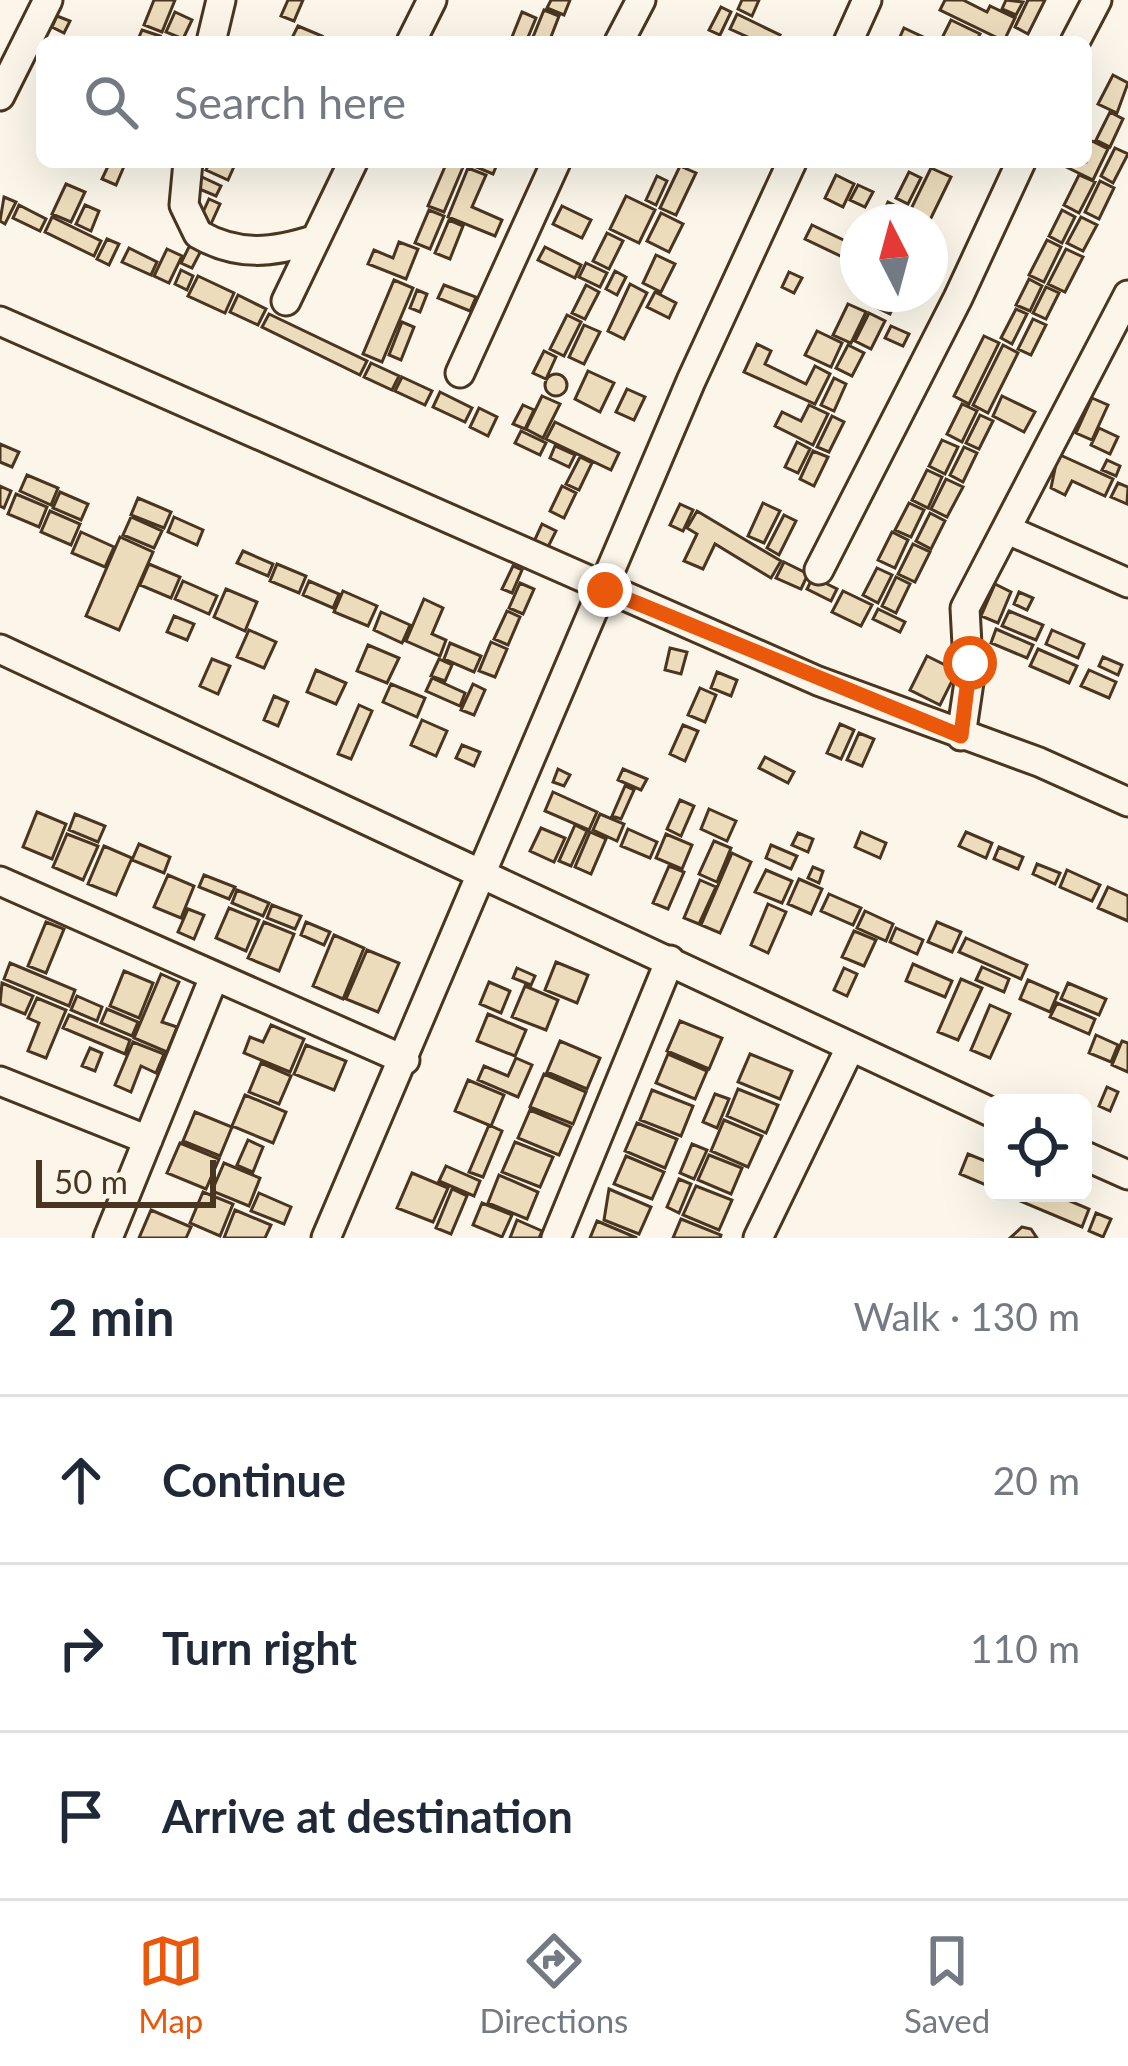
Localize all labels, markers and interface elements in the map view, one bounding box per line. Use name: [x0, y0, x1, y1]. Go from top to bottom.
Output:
search box: [36, 36, 1092, 168]
icon: search: [78, 69, 144, 135]
text: Search here: [174, 75, 406, 129]
north arrow: [840, 204, 948, 312]
route end: [578, 563, 632, 617]
route start: [943, 636, 997, 690]
map controls: [984, 1094, 1092, 1202]
button: locate: [984, 1094, 1092, 1202]
scale bar: [36, 1154, 216, 1207]
text: 50 m: [54, 1161, 128, 1201]
text: 2 min: [48, 1286, 174, 1347]
text: Walk · 130 m: [853, 1293, 1080, 1339]
icon: ahead: [48, 1447, 114, 1513]
text: Continue: [162, 1453, 346, 1507]
text: 20 m: [993, 1457, 1080, 1503]
icon: right: [48, 1615, 114, 1681]
text: Turn right: [162, 1621, 357, 1675]
text: 110 m: [970, 1625, 1080, 1671]
icon: arrive: [48, 1783, 114, 1849]
text: Arrive at destination: [162, 1789, 573, 1843]
tab: Map: [138, 1928, 204, 2040]
tab: Directions: [479, 1928, 628, 2040]
tab: Saved: [904, 1928, 990, 2040]

